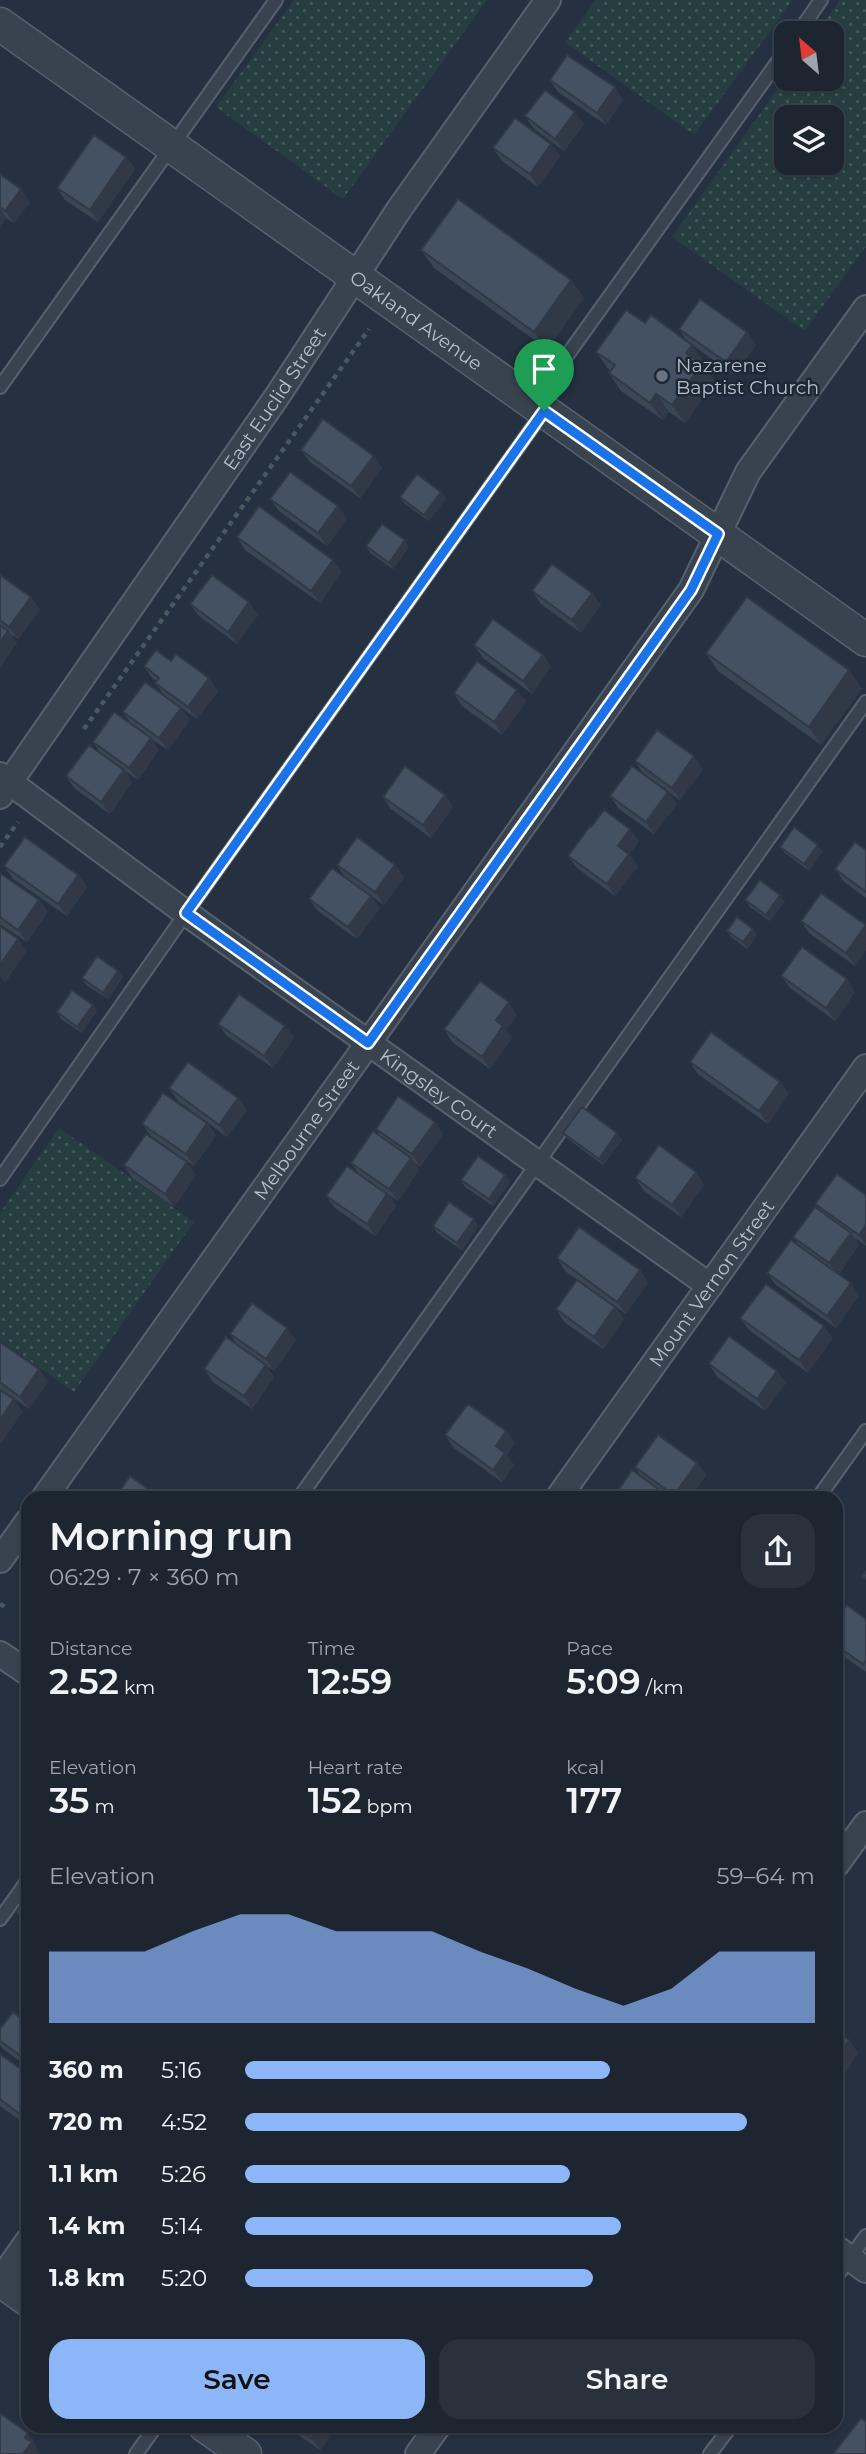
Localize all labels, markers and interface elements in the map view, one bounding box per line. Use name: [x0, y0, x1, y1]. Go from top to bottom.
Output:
north arrow: [774, 21, 844, 91]
map controls: [774, 21, 844, 175]
button: layers: [774, 105, 844, 175]
street label: Oakland Avenue: [346, 265, 487, 375]
street label: East Euclid Street: [218, 323, 331, 474]
pin: [514, 339, 574, 411]
icon: arrive: [525, 350, 563, 388]
place label: Nazarene Baptist Church: [676, 354, 819, 399]
marker: Nazarene Baptist Church: [654, 368, 670, 384]
street label: Kingsley Court: [376, 1043, 502, 1143]
street label: Melbourne Street: [249, 1055, 364, 1204]
street label: Mount Vernon Street: [644, 1195, 779, 1371]
text: Morning run: [49, 1513, 293, 1560]
button: share: [741, 1514, 815, 1588]
text: 06:29 · 7 × 360 m: [49, 1563, 240, 1591]
text: Distance: [49, 1637, 132, 1660]
text: Time: [308, 1637, 355, 1660]
text: Pace: [566, 1637, 613, 1660]
text: 2.52: [49, 1660, 119, 1703]
text: 12:59: [308, 1660, 392, 1703]
text: 5:09: [566, 1660, 641, 1703]
text: km: [119, 1676, 155, 1699]
text: /km: [641, 1676, 684, 1699]
text: Elevation: [49, 1756, 137, 1779]
text: Heart rate: [308, 1756, 403, 1779]
text: kcal: [566, 1756, 604, 1779]
text: 35: [49, 1779, 89, 1822]
text: 152: [308, 1779, 362, 1822]
text: 177: [566, 1779, 622, 1822]
text: m: [89, 1795, 115, 1818]
text: bpm: [362, 1795, 413, 1818]
text: Elevation: [49, 1862, 155, 1890]
text: 59–64 m: [716, 1862, 815, 1890]
text: 360 m: [49, 2056, 124, 2084]
text: 5:16: [161, 2056, 201, 2084]
text: 720 m: [49, 2108, 123, 2136]
text: 4:52: [161, 2108, 207, 2136]
text: 1.1 km: [49, 2160, 118, 2188]
text: 5:26: [161, 2160, 206, 2188]
text: 1.4 km: [49, 2212, 126, 2240]
text: 5:14: [161, 2212, 202, 2240]
text: 1.8 km: [49, 2264, 125, 2292]
text: 5:20: [161, 2264, 207, 2292]
button: Save: [49, 2339, 425, 2419]
button: Share: [439, 2339, 815, 2419]

